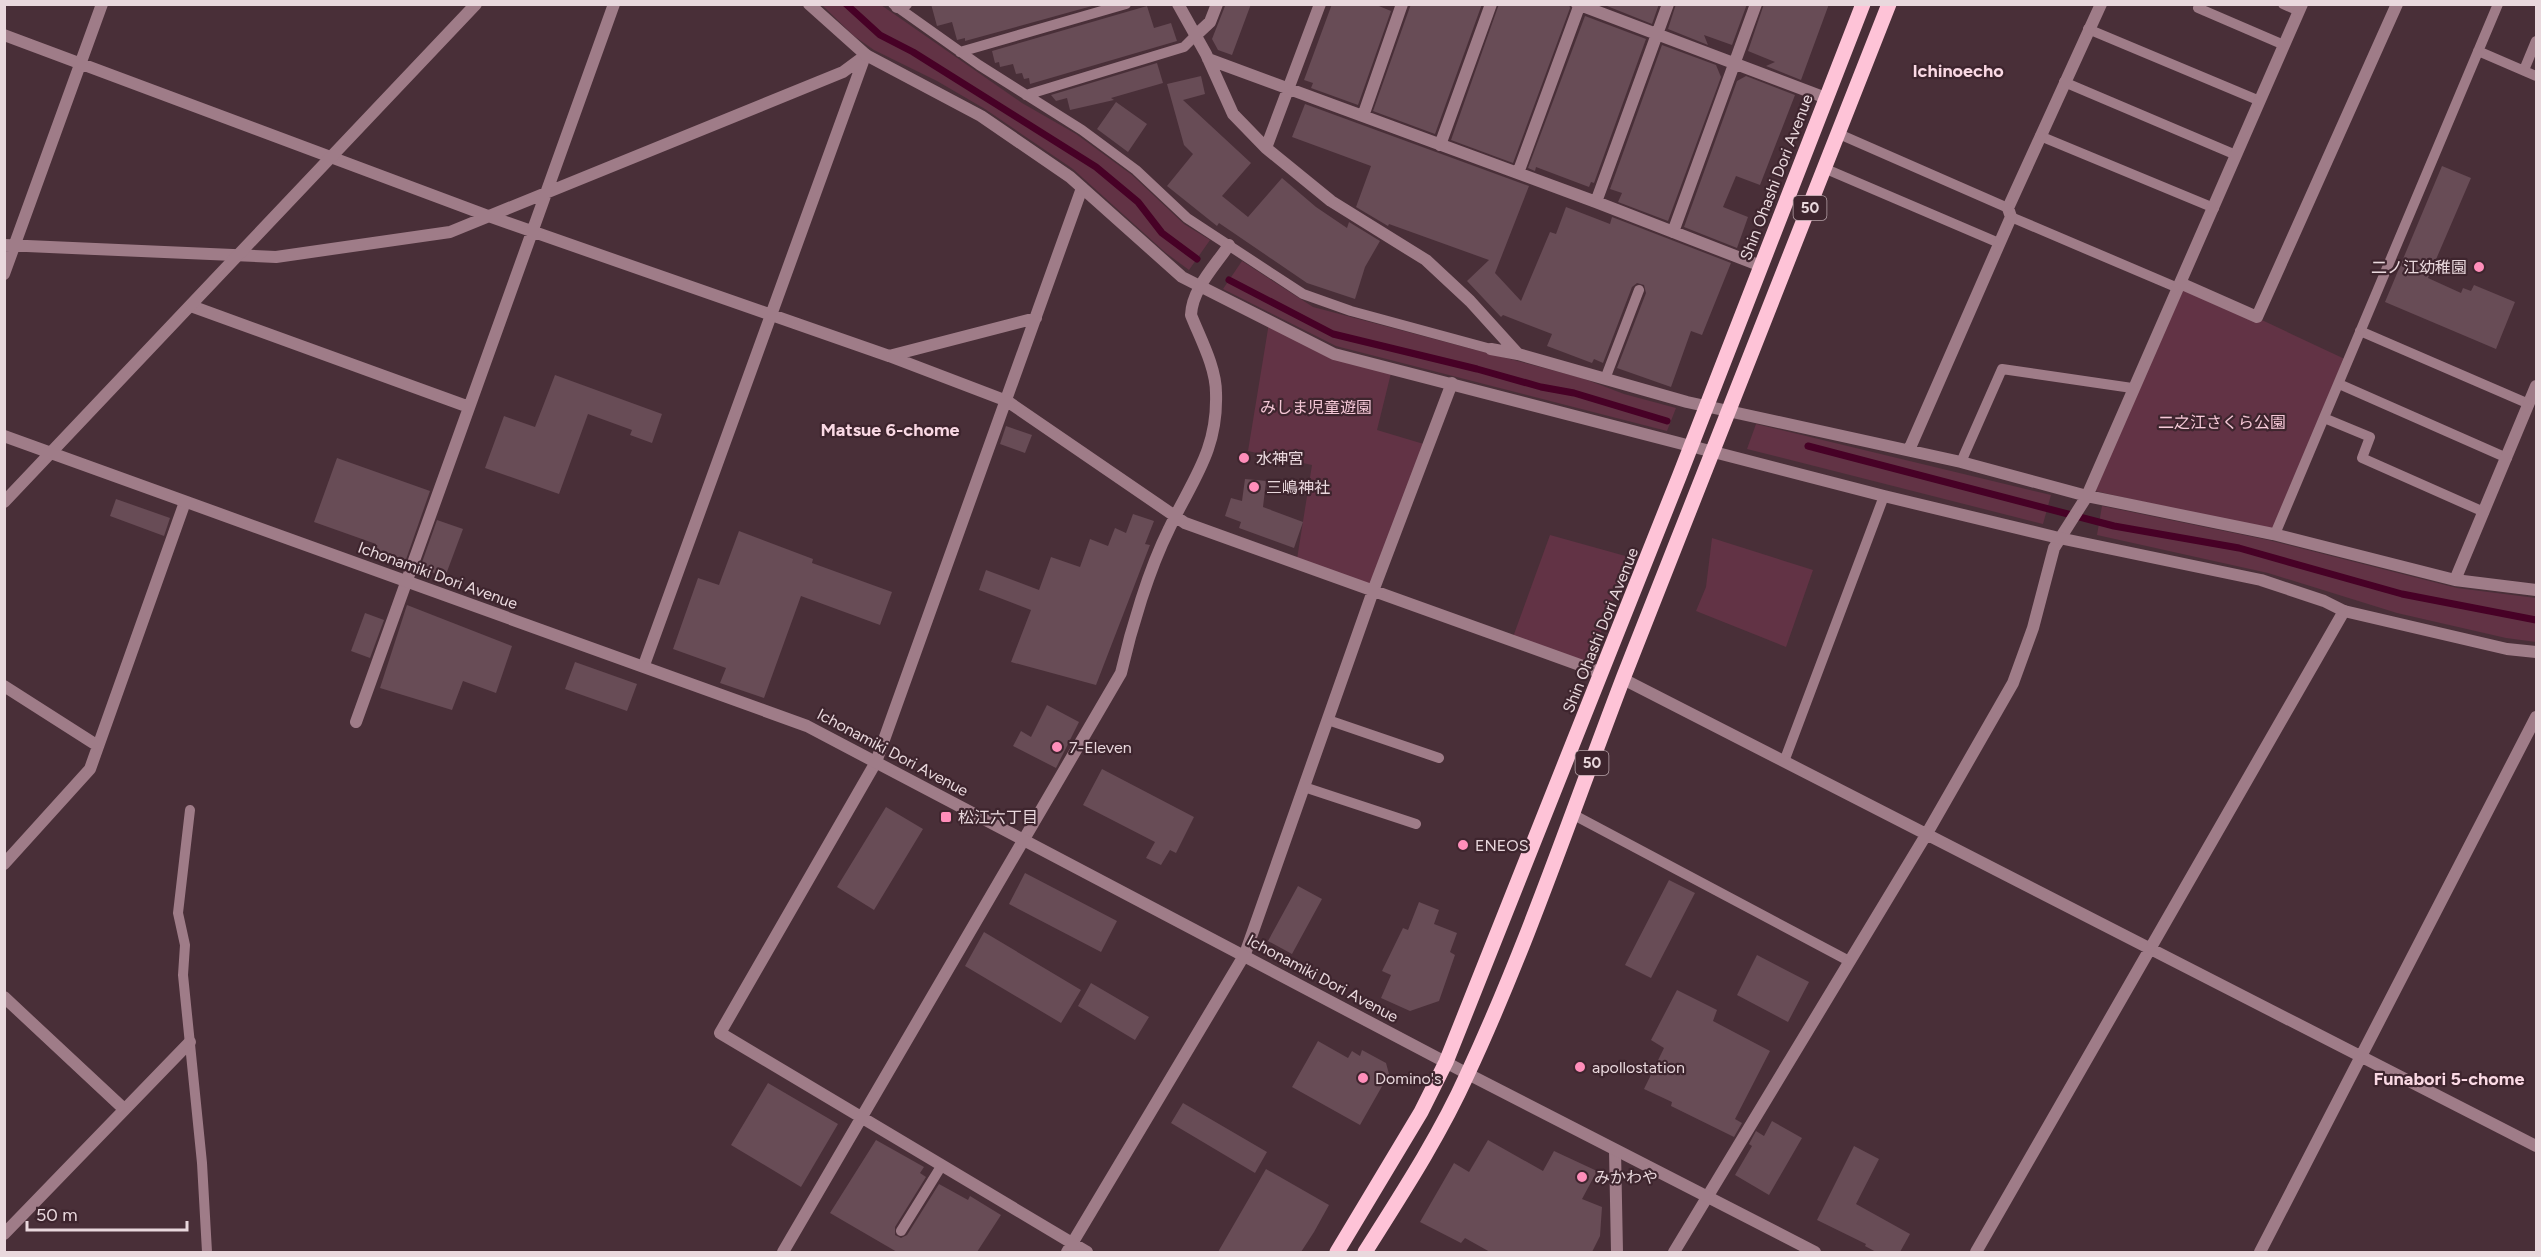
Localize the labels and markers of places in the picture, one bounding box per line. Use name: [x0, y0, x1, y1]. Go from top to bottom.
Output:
place label: 二ノ江幼稚園: [2371, 258, 2467, 277]
marker: 二ノ江幼稚園: [2472, 260, 2486, 274]
place label: 水神宮: [1256, 449, 1304, 468]
marker: 水神宮: [1237, 451, 1251, 465]
place label: 三嶋神社: [1266, 478, 1330, 497]
marker: 三嶋神社: [1247, 480, 1261, 494]
place label: 7-Eleven: [1069, 738, 1132, 757]
marker: 7-Eleven: [1050, 740, 1064, 754]
place label: 松江六丁目: [958, 808, 1038, 827]
marker: 松江六丁目: [939, 810, 953, 824]
place label: ENEOS: [1475, 836, 1529, 855]
marker: ENEOS: [1456, 838, 1470, 852]
place label: apollostation: [1592, 1058, 1685, 1077]
marker: apollostation: [1573, 1060, 1587, 1074]
place label: Domino's: [1375, 1069, 1441, 1088]
marker: Domino's: [1356, 1071, 1370, 1085]
place label: みかわや: [1594, 1168, 1658, 1187]
marker: みかわや: [1575, 1170, 1589, 1184]

